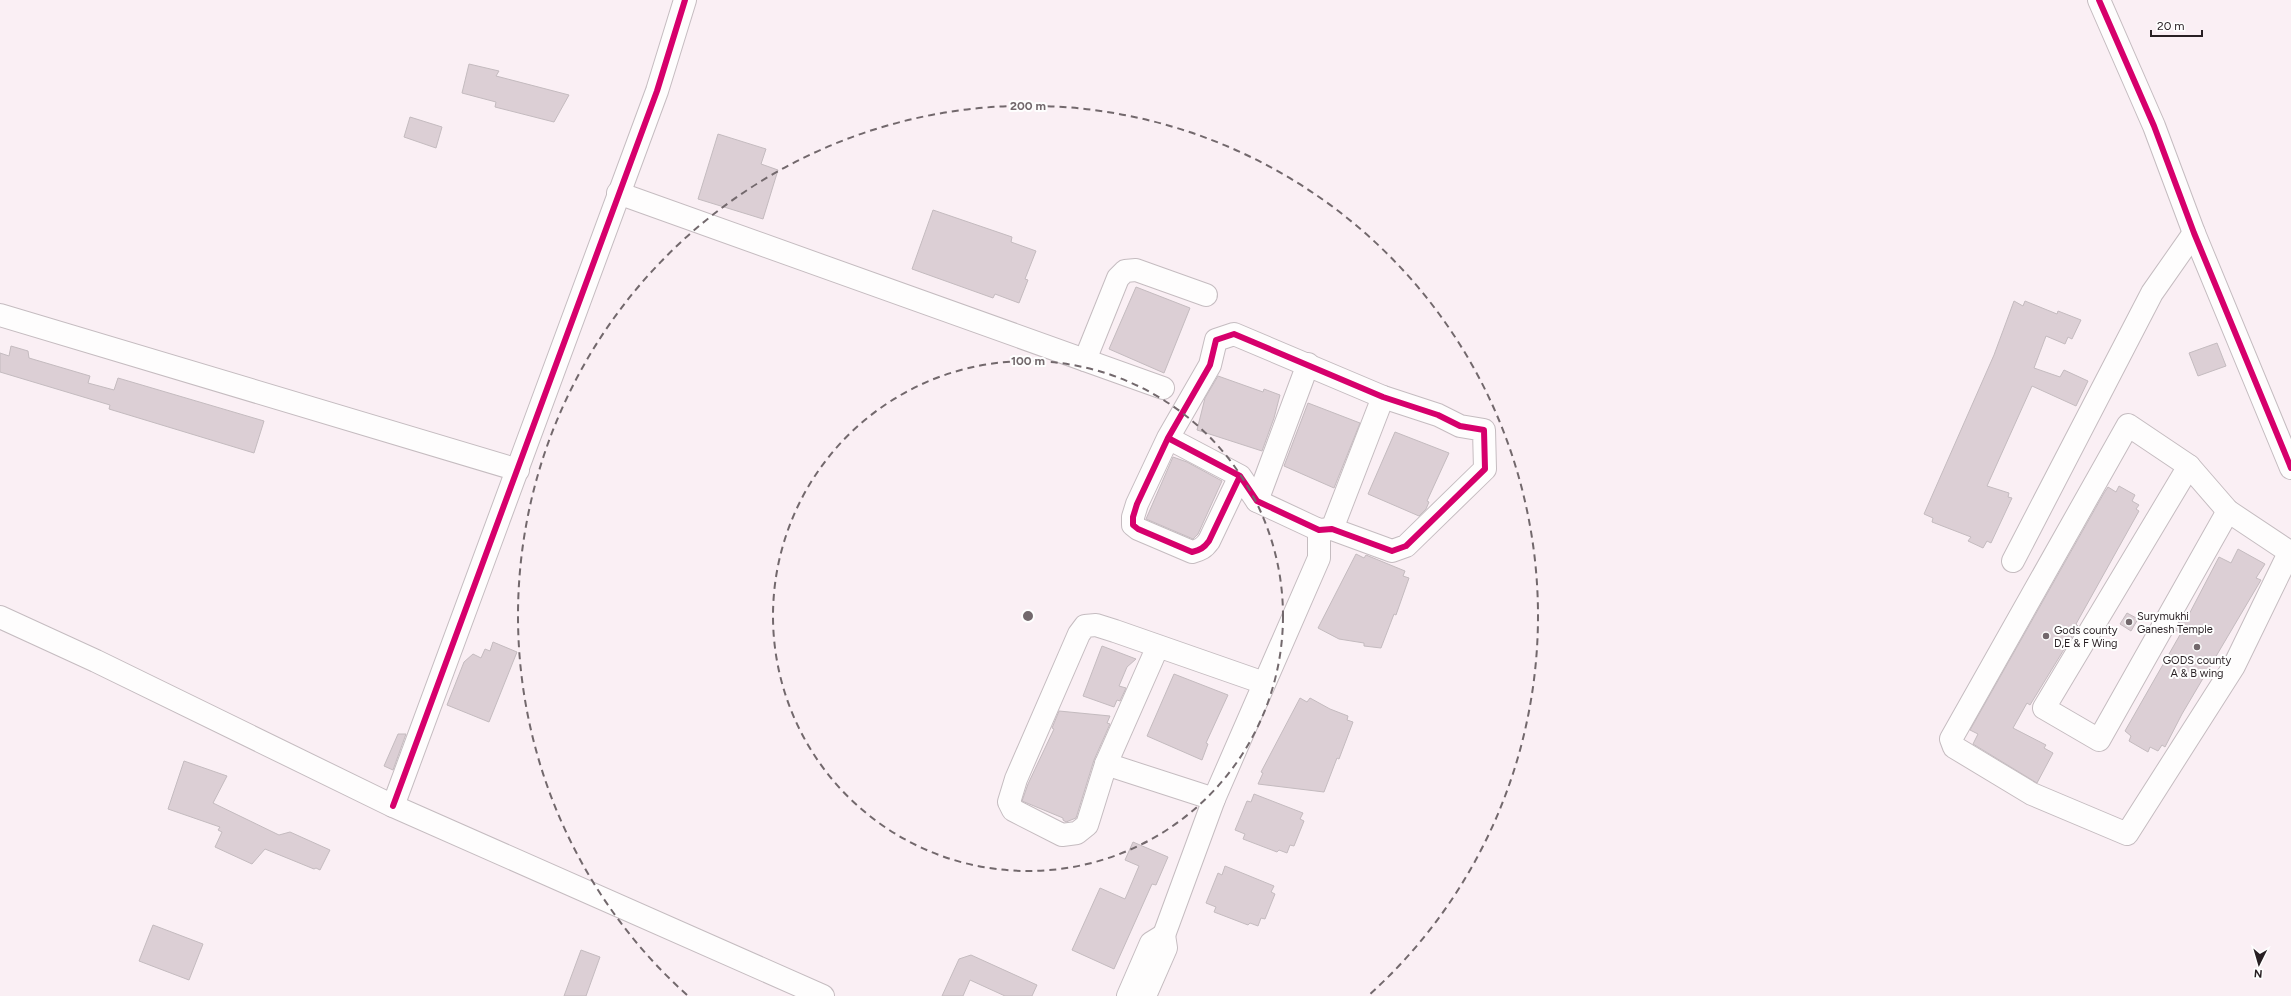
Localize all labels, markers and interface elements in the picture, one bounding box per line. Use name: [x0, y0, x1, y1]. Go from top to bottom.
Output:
scale bar: [2151, 12, 2202, 38]
text: 20 m: [2157, 19, 2185, 33]
text: 200 m: [1010, 99, 1046, 113]
text: 100 m: [1011, 354, 1045, 368]
centre of rings: [1021, 609, 1035, 623]
place label: Surymukhi Ganesh Temple: [2137, 610, 2213, 636]
marker: Surymukhi Ganesh Temple: [2124, 617, 2134, 627]
place label: Gods county D,E & F Wing: [2054, 624, 2118, 650]
marker: Gods county D,E & F Wing: [2041, 631, 2051, 641]
marker: GODS county A & B wing: [2192, 642, 2202, 652]
place label: GODS county A & B wing: [2163, 654, 2231, 680]
north arrow: [2239, 944, 2279, 984]
text: N: [2253, 967, 2263, 980]

